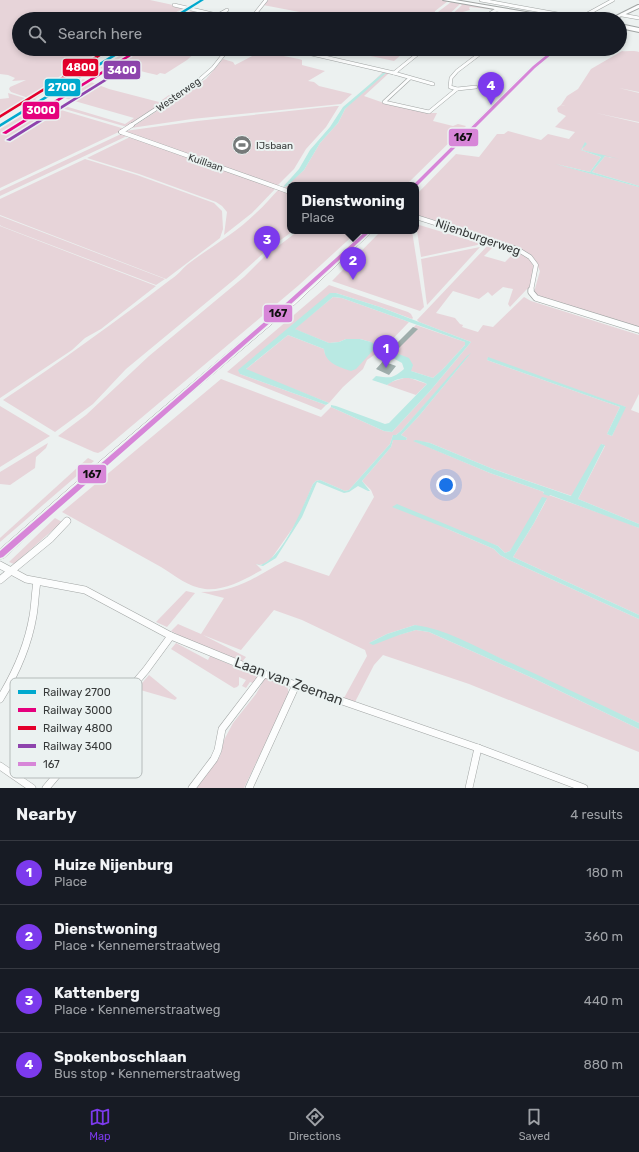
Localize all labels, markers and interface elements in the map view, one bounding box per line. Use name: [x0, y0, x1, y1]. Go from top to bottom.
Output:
search box: [12, 12, 627, 56]
icon: search: [26, 23, 48, 45]
text: Search here: [58, 25, 142, 43]
line badge: 4800: [62, 58, 99, 77]
line badge: 3400: [103, 60, 141, 80]
text: 4800: [66, 61, 96, 74]
text: 3400: [107, 64, 137, 77]
pin: 4: [478, 72, 504, 105]
street label: Westerweg: [154, 75, 203, 114]
line badge: 2700: [44, 78, 81, 97]
text: 2700: [48, 81, 76, 94]
line badge: 3000: [22, 101, 60, 120]
text: 3000: [26, 104, 56, 117]
line badge: 167: [448, 128, 479, 147]
text: 167: [454, 131, 473, 144]
sports icon: IJsbaan: [231, 134, 253, 156]
place label: IJsbaan: [256, 140, 293, 152]
street label: Kuillaan: [187, 151, 225, 175]
popup: [287, 182, 419, 234]
text: Dienstwoning: [301, 192, 405, 210]
text: Place: [301, 210, 334, 225]
street label: Nijenburgerweg: [434, 216, 522, 258]
pin: 3: [254, 226, 280, 259]
pin: 2: [340, 247, 366, 280]
line badge: 167: [263, 304, 293, 323]
text: 167: [269, 307, 288, 320]
pin: 1: [373, 335, 399, 368]
line badge: 167: [77, 464, 107, 484]
text: 167: [83, 468, 102, 481]
your location: [436, 475, 456, 495]
street label: Laan van Zeeman: [232, 654, 346, 709]
legend: [10, 678, 142, 778]
text: Railway 2700: [43, 686, 111, 699]
text: Railway 3000: [43, 704, 112, 717]
text: Railway 4800: [43, 722, 113, 735]
text: Railway 3400: [43, 740, 112, 753]
text: 167: [43, 758, 60, 771]
text: Nearby: [16, 804, 77, 824]
text: 4 results: [570, 807, 623, 822]
text: Huize Nijenburg: [54, 856, 173, 874]
text: 1: [26, 865, 32, 880]
text: 180 m: [586, 865, 623, 880]
text: Place: [54, 874, 87, 889]
text: Dienstwoning: [54, 920, 157, 938]
text: 2: [25, 929, 33, 944]
text: 360 m: [584, 929, 623, 944]
text: Place · Kennemerstraatweg: [54, 938, 221, 953]
text: Kattenberg: [54, 984, 140, 1002]
text: 3: [25, 993, 33, 1008]
text: 440 m: [584, 993, 623, 1008]
text: Place · Kennemerstraatweg: [54, 1002, 221, 1017]
text: Spokenboschlaan: [54, 1048, 187, 1066]
text: 4: [25, 1057, 33, 1072]
text: 880 m: [583, 1057, 623, 1072]
text: Bus stop · Kennemerstraatweg: [54, 1066, 241, 1081]
tab: Map: [89, 1106, 111, 1143]
tab: Directions: [289, 1106, 341, 1143]
tab: Saved: [519, 1106, 550, 1143]

